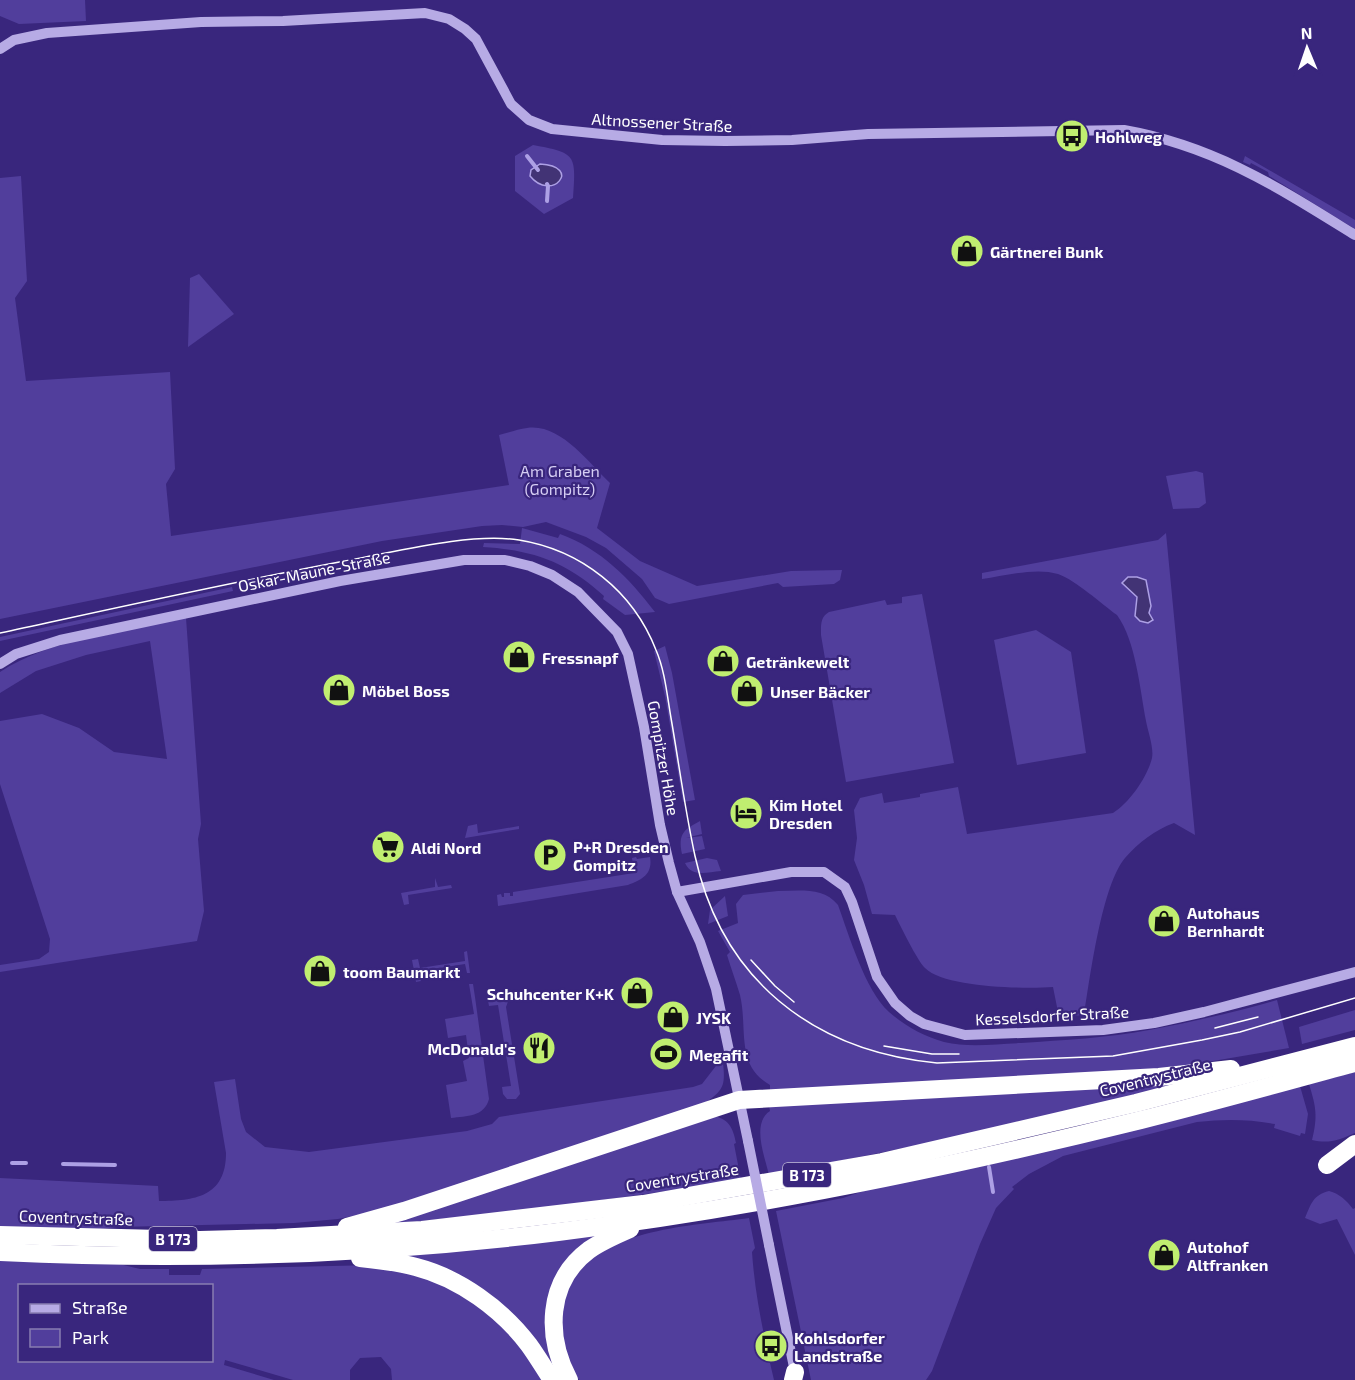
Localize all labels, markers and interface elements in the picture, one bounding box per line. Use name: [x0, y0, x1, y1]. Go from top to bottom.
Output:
north arrow: [1277, 18, 1337, 78]
text: N: [1300, 23, 1313, 42]
street label: Altnossener Straße: [591, 109, 733, 135]
bus stop icon: Hohlweg: [1054, 118, 1090, 154]
place label: Hohlweg: [1095, 127, 1163, 146]
shop icon: Gärtnerei Bunk: [949, 233, 985, 269]
place label: Gärtnerei Bunk: [990, 242, 1103, 261]
park label: Am Graben (Gompitz): [520, 461, 600, 498]
street label: Oskar-Maune-Straße: [236, 547, 392, 595]
shop icon: Fressnapf: [501, 639, 537, 675]
shop icon: Getränkewelt: [705, 643, 741, 679]
place label: Fressnapf: [542, 648, 619, 667]
place label: Getränkewelt: [746, 652, 850, 671]
shop icon: Möbel Boss: [321, 672, 357, 708]
shop icon: Unser Bäcker: [729, 673, 765, 709]
place label: Möbel Boss: [362, 681, 450, 700]
place label: Unser Bäcker: [770, 682, 870, 701]
street label: Gompitzer Höhe: [645, 699, 683, 817]
hotel icon: Kim Hotel Dresden: [728, 795, 764, 831]
place label: Kim Hotel Dresden: [769, 795, 843, 832]
supermarket icon: Aldi Nord: [370, 829, 406, 865]
parking icon: P+R Dresden Gompitz: [532, 837, 568, 873]
place label: P+R Dresden Gompitz: [573, 837, 669, 874]
place label: Aldi Nord: [411, 838, 481, 857]
shop icon: Autohaus Bernhardt: [1146, 903, 1182, 939]
place label: Autohaus Bernhardt: [1187, 903, 1265, 940]
shop icon: toom Baumarkt: [302, 953, 338, 989]
place label: toom Baumarkt: [343, 962, 461, 981]
shop icon: Schuhcenter K+K: [619, 975, 655, 1011]
place label: Schuhcenter K+K: [487, 984, 615, 1003]
shop icon: JYSK: [655, 999, 691, 1035]
street label: Kesselsdorfer Straße: [975, 1001, 1129, 1029]
place label: JYSK: [696, 1008, 732, 1027]
restaurant icon: McDonald's: [521, 1030, 557, 1066]
sports icon: Megafit: [648, 1036, 684, 1072]
place label: McDonald's: [427, 1039, 516, 1058]
place label: Megafit: [689, 1045, 749, 1064]
street label: Coventrystraße: [1097, 1054, 1213, 1100]
street label: Coventrystraße: [624, 1159, 740, 1195]
road number: B 173: [783, 1163, 831, 1187]
street label: Coventrystraße: [19, 1206, 133, 1228]
road number: B 173: [149, 1227, 197, 1251]
shop icon: Autohof Altfranken: [1146, 1237, 1182, 1273]
place label: Autohof Altfranken: [1187, 1237, 1268, 1274]
legend: [18, 1284, 213, 1362]
text: Straße: [72, 1296, 128, 1318]
text: Park: [72, 1326, 109, 1348]
bus stop icon: Kohlsdorfer Landstraße: [753, 1328, 789, 1364]
place label: Kohlsdorfer Landstraße: [794, 1328, 885, 1365]

